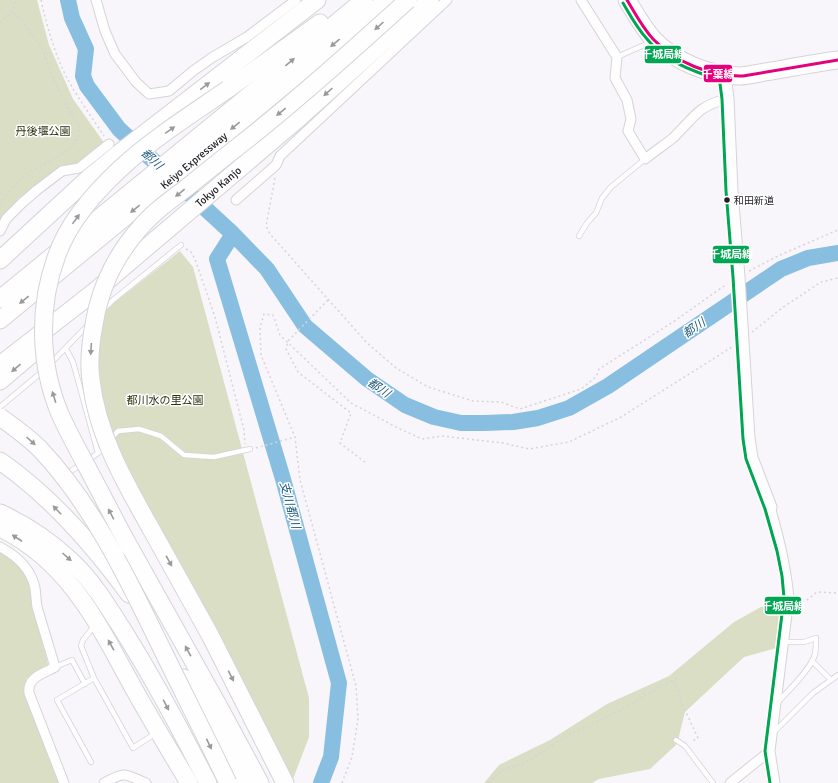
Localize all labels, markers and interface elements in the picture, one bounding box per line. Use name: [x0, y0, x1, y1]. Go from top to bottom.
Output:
one-way arrow: [374, 21, 384, 31]
one-way arrow: [330, 38, 340, 47]
line badge: 千城局線: [644, 45, 682, 64]
text: 千城局線: [641, 48, 685, 61]
one-way arrow: [285, 57, 295, 66]
line badge: 千葉線: [703, 64, 733, 83]
text: 千葉線: [702, 68, 735, 81]
one-way arrow: [200, 82, 211, 90]
one-way arrow: [324, 87, 333, 96]
one-way arrow: [276, 108, 287, 116]
one-way arrow: [230, 122, 241, 131]
park label: 丹後堰公園: [16, 125, 71, 138]
one-way arrow: [164, 126, 175, 134]
street label: Keiyo Expressway: [158, 129, 231, 192]
water label: 都川: [138, 146, 167, 174]
street label: Tokyo Kanjo: [193, 164, 244, 210]
one-way arrow: [174, 188, 185, 197]
marker: 和田新道: [722, 195, 732, 205]
place label: 和田新道: [734, 195, 774, 207]
one-way arrow: [129, 204, 140, 213]
one-way arrow: [72, 214, 80, 224]
line badge: 千城局線: [712, 245, 750, 264]
text: 千城局線: [709, 248, 753, 261]
one-way arrow: [18, 296, 29, 305]
water label: 都川: [680, 314, 710, 341]
one-way arrow: [87, 343, 94, 355]
one-way arrow: [11, 363, 21, 372]
water label: 都川: [365, 375, 395, 402]
one-way arrow: [51, 391, 57, 403]
park label: 都川水の里公園: [127, 394, 204, 407]
one-way arrow: [26, 436, 36, 445]
water label: 支川都川: [276, 480, 303, 532]
one-way arrow: [52, 505, 62, 515]
one-way arrow: [108, 508, 115, 520]
one-way arrow: [12, 534, 22, 542]
one-way arrow: [62, 553, 72, 562]
one-way arrow: [166, 556, 173, 567]
line badge: 千城局線: [764, 596, 802, 615]
text: 千城局線: [761, 600, 805, 613]
one-way arrow: [107, 639, 114, 651]
one-way arrow: [184, 645, 191, 656]
one-way arrow: [228, 670, 234, 682]
one-way arrow: [163, 699, 170, 711]
one-way arrow: [206, 739, 212, 750]

